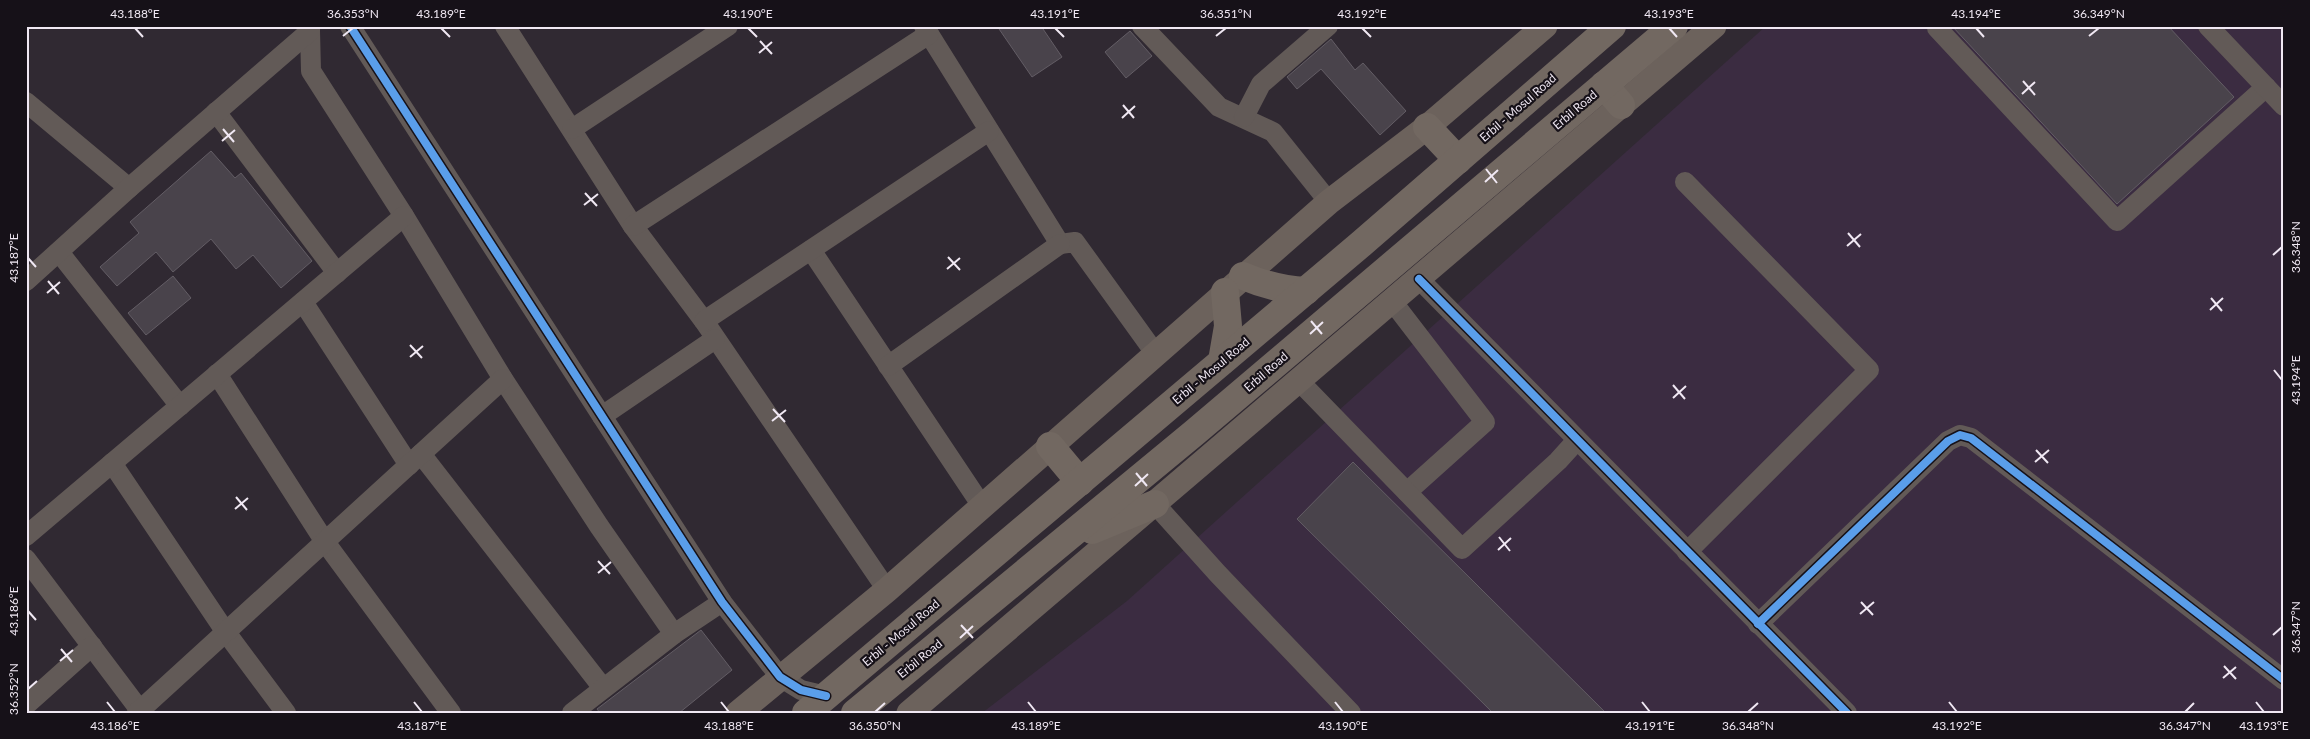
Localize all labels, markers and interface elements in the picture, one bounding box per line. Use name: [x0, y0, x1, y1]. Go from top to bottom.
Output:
text: 43.188°E: [110, 6, 160, 21]
text: 36.353°N: [327, 6, 379, 21]
text: 43.189°E: [416, 6, 466, 21]
text: 43.190°E: [723, 6, 773, 21]
text: 43.191°E: [1030, 6, 1080, 21]
text: 36.351°N: [1200, 6, 1252, 21]
text: 43.192°E: [1337, 6, 1387, 21]
text: 43.193°E: [1644, 6, 1694, 21]
text: 43.194°E: [1951, 6, 2001, 21]
text: 36.349°N: [2073, 6, 2125, 21]
street label: Erbil - Mosul Road: [1476, 70, 1559, 145]
street label: Erbil Road: [1549, 87, 1600, 132]
text: 36.348°N: [2288, 221, 2303, 273]
text: 43.187°E: [6, 233, 21, 283]
street label: Erbil - Mosul Road: [1169, 334, 1252, 407]
street label: Erbil Road: [1241, 348, 1291, 395]
text: 43.194°E: [2288, 355, 2303, 405]
text: 43.186°E: [6, 586, 21, 636]
street label: Erbil - Mosul Road: [859, 596, 942, 669]
text: 36.347°N: [2288, 601, 2303, 653]
street label: Erbil Road: [894, 636, 945, 681]
text: 36.352°N: [6, 663, 21, 715]
text: 43.186°E: [90, 718, 140, 733]
text: 43.187°E: [397, 718, 447, 733]
text: 43.188°E: [704, 718, 754, 733]
text: 36.350°N: [849, 718, 901, 733]
text: 43.189°E: [1011, 718, 1061, 733]
text: 43.190°E: [1318, 718, 1368, 733]
text: 43.191°E: [1625, 718, 1675, 733]
text: 36.348°N: [1722, 718, 1774, 733]
text: 43.192°E: [1932, 718, 1982, 733]
text: 36.347°N: [2159, 718, 2211, 733]
text: 43.193°E: [2239, 718, 2289, 733]

